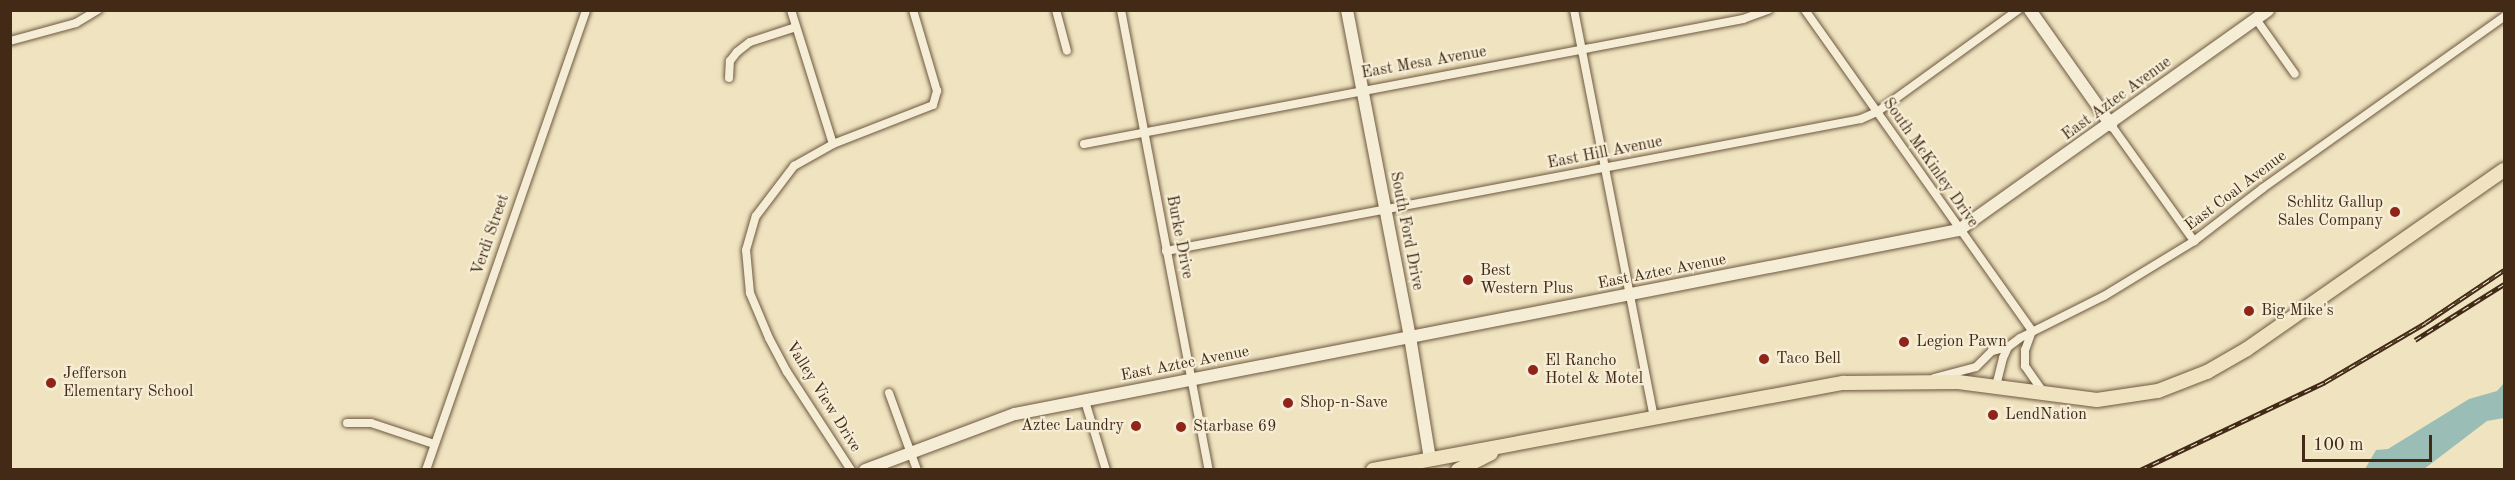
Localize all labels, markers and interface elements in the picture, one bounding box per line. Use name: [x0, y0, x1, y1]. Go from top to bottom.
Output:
street label: East Mesa Avenue: [1360, 43, 1488, 83]
street label: East Aztec Avenue: [2059, 53, 2175, 145]
street label: South McKinley Drive: [1878, 95, 1982, 231]
street label: East Hill Avenue: [1546, 132, 1664, 174]
street label: East Coal Avenue: [2181, 147, 2291, 235]
street label: South Ford Drive: [1385, 170, 1427, 292]
street label: Verdi Street: [468, 192, 514, 278]
place label: Schlitz Gallup Sales Company: [2277, 193, 2383, 231]
street label: Burke Drive: [1161, 194, 1197, 280]
marker: Schlitz Gallup Sales Company: [2388, 205, 2402, 219]
street label: East Aztec Avenue: [1596, 250, 1728, 294]
place label: Best Western Plus: [1480, 261, 1573, 299]
marker: Best Western Plus: [1461, 273, 1475, 287]
place label: Big Mike's: [2261, 301, 2334, 321]
marker: Big Mike's: [2242, 304, 2256, 318]
place label: Legion Pawn: [1916, 332, 2007, 352]
marker: Legion Pawn: [1897, 335, 1911, 349]
street label: Valley View Drive: [781, 338, 865, 456]
street label: East Aztec Avenue: [1119, 342, 1251, 386]
place label: Taco Bell: [1776, 349, 1841, 369]
place label: El Rancho Hotel & Motel: [1545, 351, 1643, 389]
marker: Taco Bell: [1757, 352, 1771, 366]
marker: El Rancho Hotel & Motel: [1526, 363, 1540, 377]
place label: Jefferson Elementary School: [63, 364, 193, 402]
marker: Jefferson Elementary School: [44, 376, 58, 390]
place label: Shop-n-Save: [1300, 393, 1388, 413]
marker: Shop-n-Save: [1281, 396, 1295, 410]
place label: LendNation: [2005, 405, 2087, 425]
marker: LendNation: [1986, 408, 2000, 422]
place label: Aztec Laundry: [1021, 416, 1124, 436]
place label: Starbase 69: [1193, 417, 1276, 437]
marker: Aztec Laundry: [1129, 419, 1143, 433]
marker: Starbase 69: [1174, 420, 1188, 434]
scale bar: [2305, 423, 2436, 461]
text: 100 m: [2313, 436, 2364, 454]

